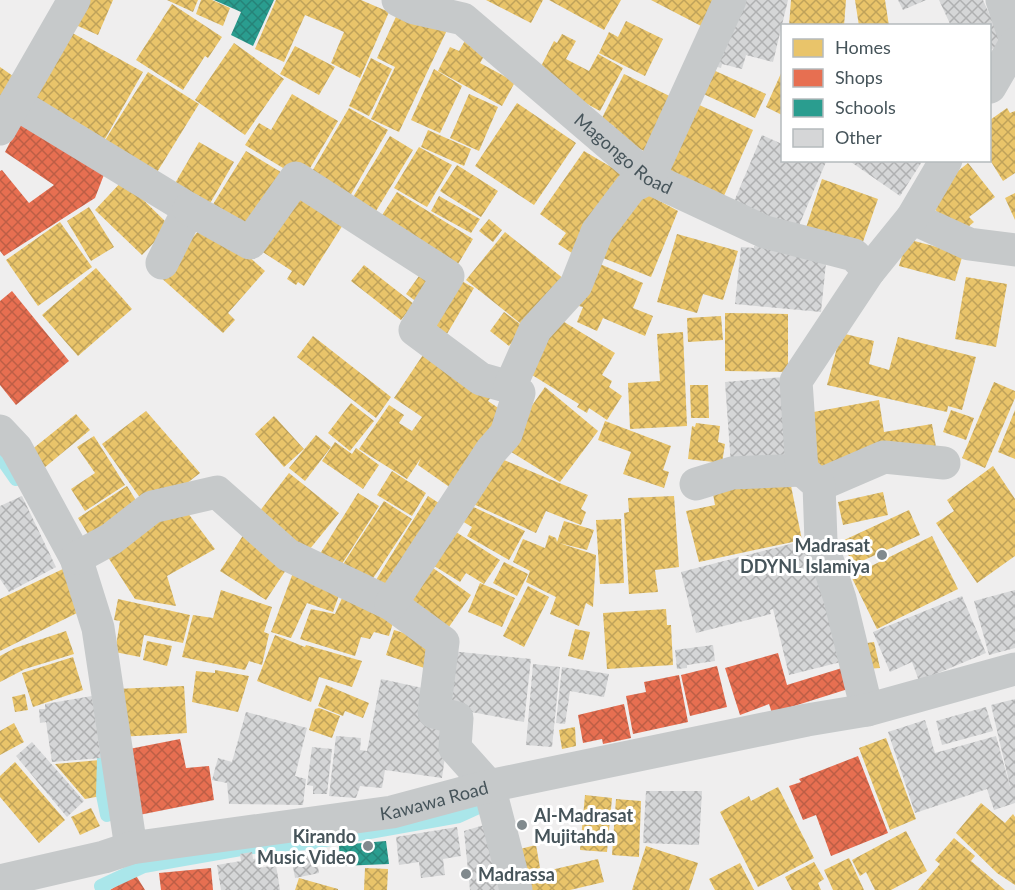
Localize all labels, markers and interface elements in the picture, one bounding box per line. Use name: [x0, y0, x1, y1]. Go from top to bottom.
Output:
legend: [781, 24, 991, 162]
text: Homes: [835, 36, 891, 58]
text: Shops: [835, 66, 883, 88]
text: Schools: [835, 96, 896, 118]
street label: Magongo Road: [570, 108, 676, 198]
text: Other: [835, 126, 882, 148]
place label: Madrasat DDYNL Islamiya: [740, 534, 870, 577]
marker: Madrasat DDYNL Islamiya: [875, 548, 889, 562]
street label: Kawawa Road: [378, 776, 490, 825]
place label: Al-Madrasat Mujitahda: [533, 804, 633, 847]
marker: Al-Madrasat Mujitahda: [515, 818, 529, 832]
place label: Kirando Music Video: [257, 825, 356, 868]
marker: Kirando Music Video: [361, 839, 375, 853]
place label: Madrassa: [478, 863, 555, 885]
marker: Madrassa: [459, 867, 473, 881]

